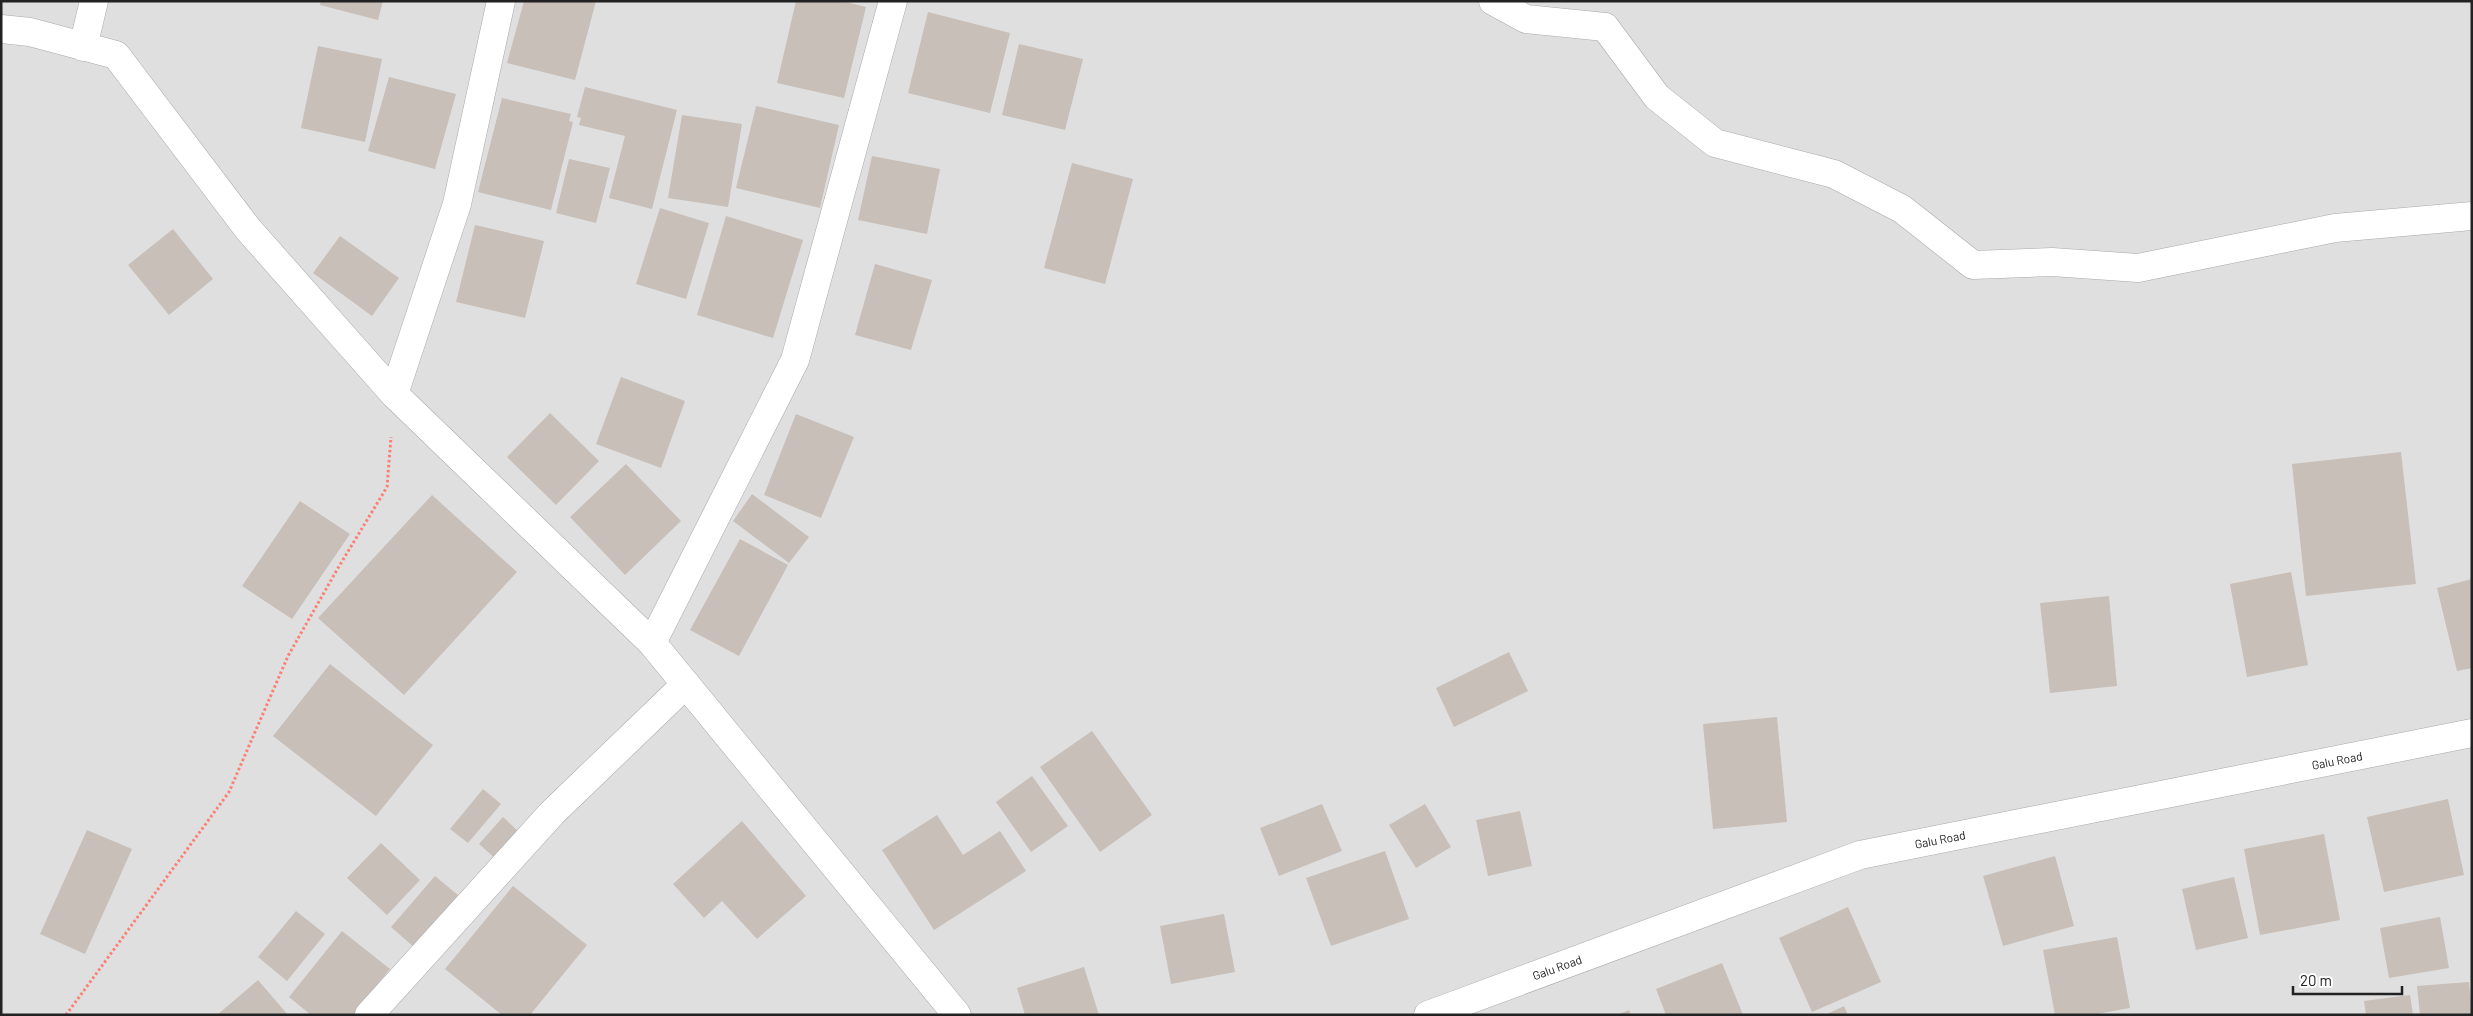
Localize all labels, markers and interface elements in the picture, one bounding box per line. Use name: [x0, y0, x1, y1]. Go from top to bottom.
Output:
street label: Galu Road: [2310, 748, 2364, 772]
street label: Galu Road: [1913, 827, 1967, 851]
street label: Galu Road: [1530, 952, 1584, 982]
scale bar: [2293, 964, 2402, 996]
text: 20 m: [2300, 971, 2332, 989]

